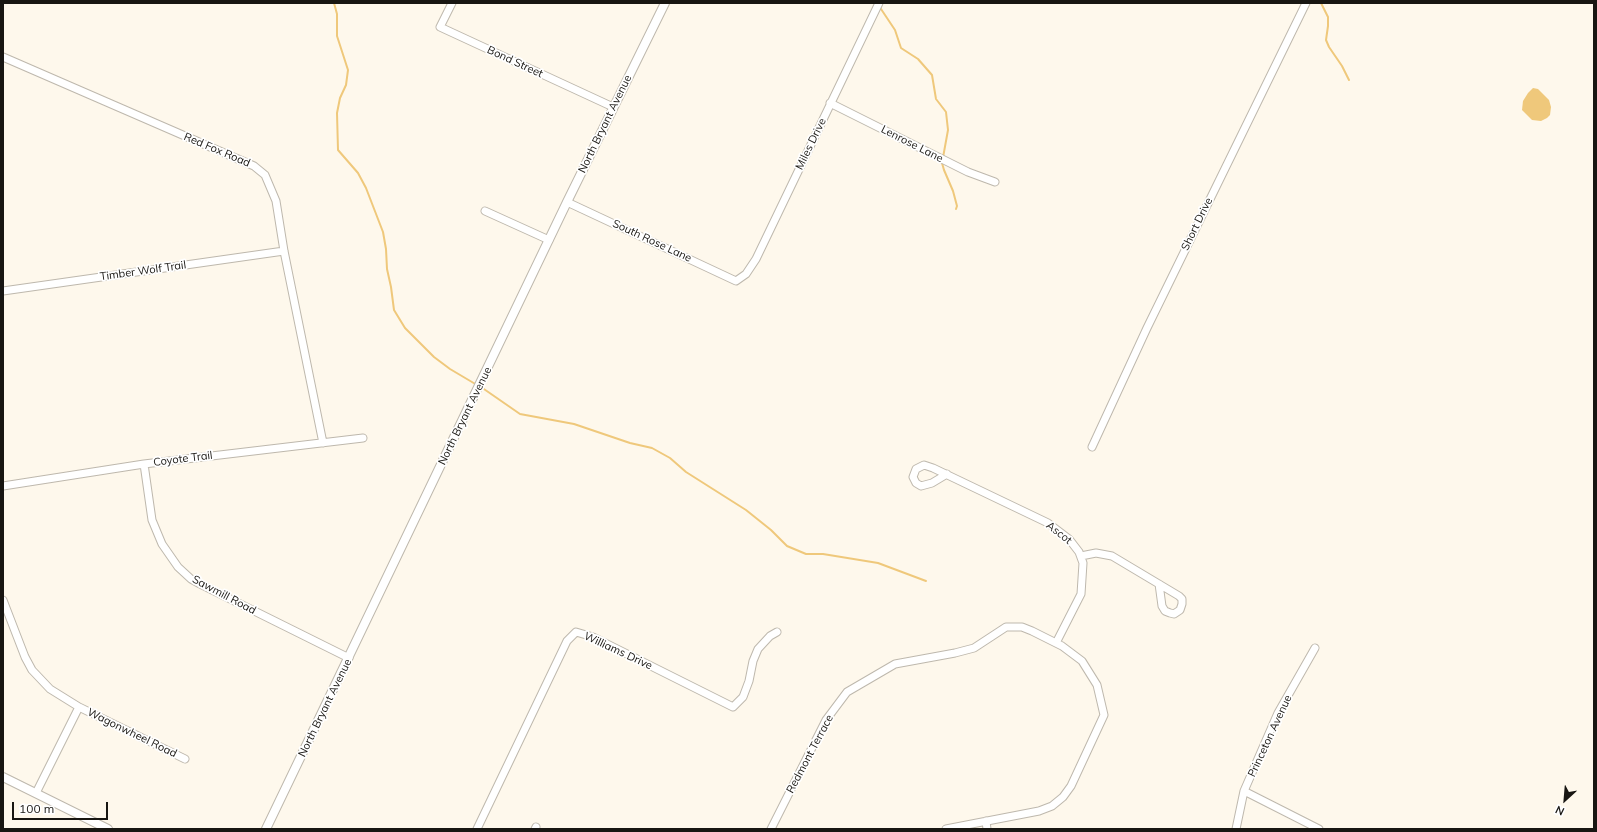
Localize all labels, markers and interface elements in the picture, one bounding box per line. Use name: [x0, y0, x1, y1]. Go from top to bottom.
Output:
street label: Bond Street: [485, 43, 545, 81]
street label: North Bryant Avenue: [575, 73, 635, 175]
street label: Miles Drive: [793, 116, 829, 172]
street label: Lenrose Lane: [879, 123, 945, 165]
street label: Red Fox Road: [182, 130, 252, 170]
street label: Short Drive: [1179, 195, 1215, 253]
street label: South Rose Lane: [610, 217, 694, 265]
street label: Timber Wolf Trail: [99, 258, 187, 284]
street label: North Bryant Avenue: [435, 365, 495, 467]
street label: Coyote Trail: [153, 449, 213, 469]
street label: Ascot: [1044, 519, 1074, 547]
street label: Sawmill Road: [190, 573, 258, 617]
street label: Williams Drive: [582, 629, 654, 673]
street label: North Bryant Avenue: [295, 657, 355, 759]
street label: Princeton Avenue: [1245, 693, 1295, 779]
street label: Wagonwheel Road: [85, 706, 179, 760]
street label: Redmont Terrace: [784, 713, 836, 795]
north arrow: [1545, 780, 1585, 820]
scale bar: [14, 794, 110, 820]
text: 100 m: [19, 801, 54, 816]
text: N: [1553, 803, 1567, 819]

